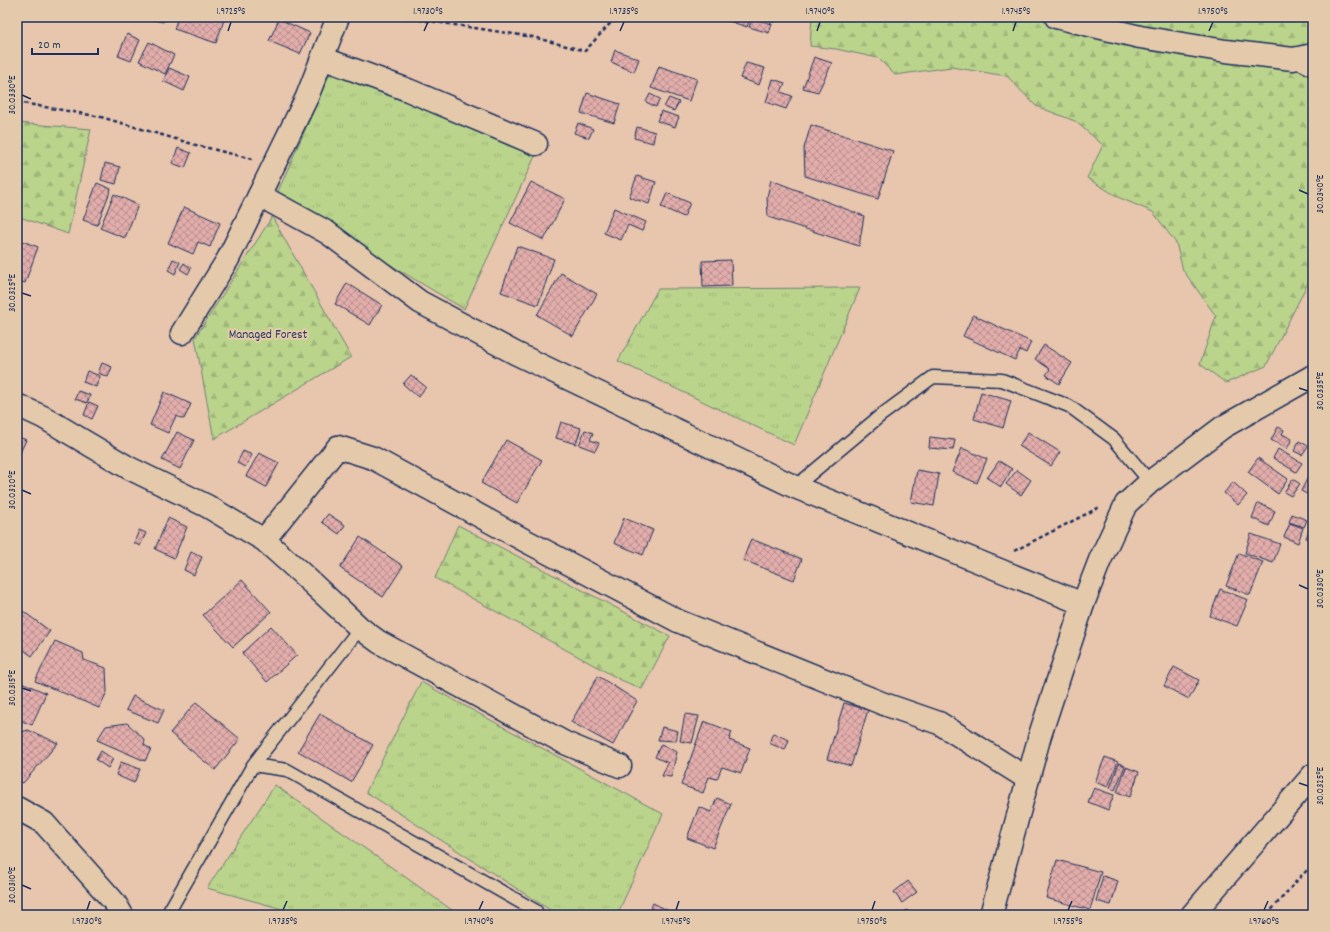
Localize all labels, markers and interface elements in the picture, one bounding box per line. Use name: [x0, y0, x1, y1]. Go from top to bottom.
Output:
text: 1.9725°S: [217, 5, 245, 19]
text: 1.9730°S: [413, 5, 443, 19]
text: 1.9735°S: [610, 5, 638, 19]
text: 1.9740°S: [805, 5, 835, 19]
text: 1.9745°S: [1002, 5, 1030, 19]
text: 1.9750°S: [1198, 5, 1228, 19]
scale bar: [32, 30, 98, 56]
text: 20 m: [38, 37, 61, 54]
text: 30.0330°E: [6, 75, 20, 115]
text: 30.0340°E: [1314, 174, 1328, 213]
text: 30.0325°E: [6, 273, 20, 312]
park label: Managed Forest: [229, 326, 308, 345]
text: 30.0335°E: [1314, 371, 1328, 410]
text: 30.0320°E: [6, 470, 20, 510]
text: 30.0330°E: [1314, 569, 1328, 609]
text: 30.0315°E: [6, 670, 20, 706]
text: 30.0325°E: [1314, 766, 1328, 805]
text: 30.0310°E: [6, 866, 20, 903]
text: 1.9730°S: [72, 915, 102, 929]
text: 1.9735°S: [269, 915, 297, 929]
text: 1.9740°S: [464, 915, 494, 929]
text: 1.9745°S: [662, 915, 690, 929]
text: 1.9750°S: [857, 915, 887, 929]
text: 1.9755°S: [1053, 915, 1083, 929]
text: 1.9760°S: [1249, 915, 1279, 929]

